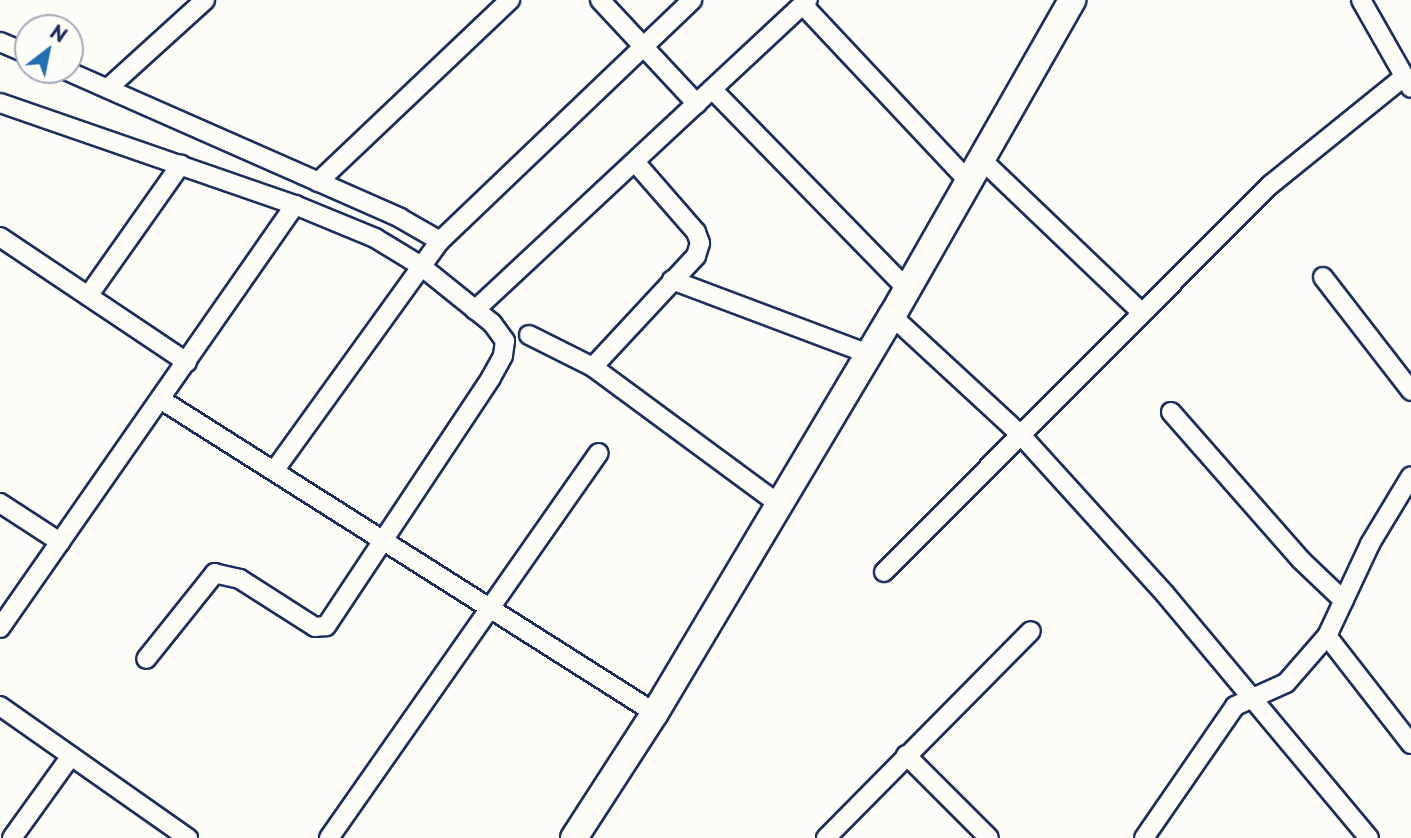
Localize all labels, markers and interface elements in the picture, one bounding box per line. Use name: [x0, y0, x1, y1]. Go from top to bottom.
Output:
north arrow: [14, 14, 84, 84]
text: N: [45, 17, 73, 49]

